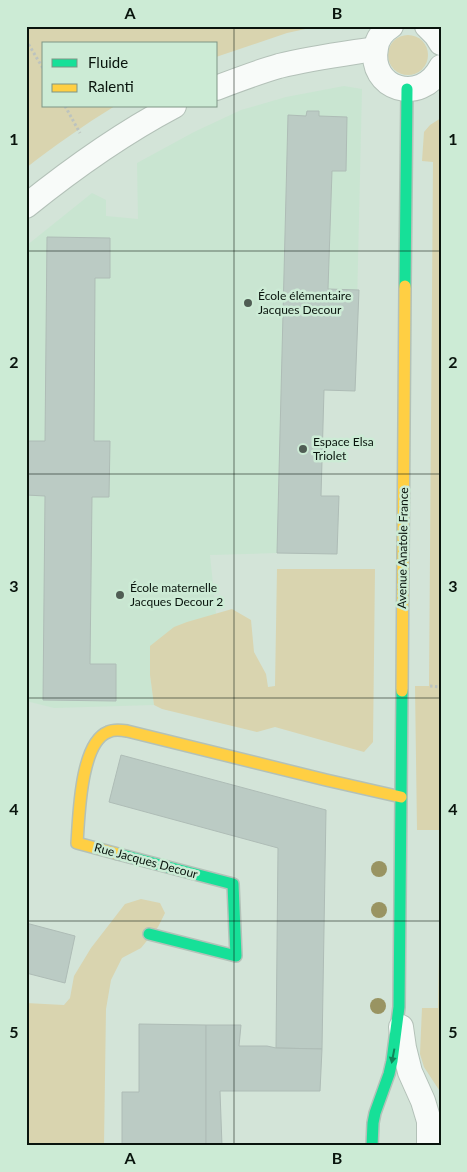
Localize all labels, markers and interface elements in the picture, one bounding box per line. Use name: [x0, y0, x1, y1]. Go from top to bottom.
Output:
text: A: [123, 3, 136, 22]
text: B: [332, 3, 342, 22]
legend: [42, 42, 218, 108]
text: Fluide: [88, 53, 128, 71]
text: Ralenti: [88, 77, 134, 95]
text: 1: [9, 129, 19, 148]
text: 1: [448, 129, 458, 148]
place label: École élémentaire Jacques Decour: [258, 288, 351, 317]
marker: École élémentaire Jacques Decour: [242, 297, 254, 309]
text: 2: [9, 352, 19, 371]
text: 2: [448, 352, 458, 371]
place label: Espace Elsa Triolet: [313, 434, 374, 463]
marker: Espace Elsa Triolet: [297, 443, 309, 455]
street label: Avenue Anatole France: [394, 487, 411, 609]
text: 3: [9, 576, 19, 595]
text: 3: [448, 576, 458, 595]
place label: École maternelle Jacques Decour 2: [130, 580, 223, 609]
marker: École maternelle Jacques Decour 2: [114, 589, 126, 601]
text: 4: [9, 799, 19, 818]
text: 4: [448, 799, 458, 818]
street label: Rue Jacques Decour: [93, 840, 200, 882]
text: 5: [9, 1022, 19, 1041]
text: 5: [448, 1022, 458, 1041]
one-way arrow: [388, 1048, 396, 1064]
text: A: [123, 1148, 136, 1167]
text: B: [332, 1148, 342, 1167]

